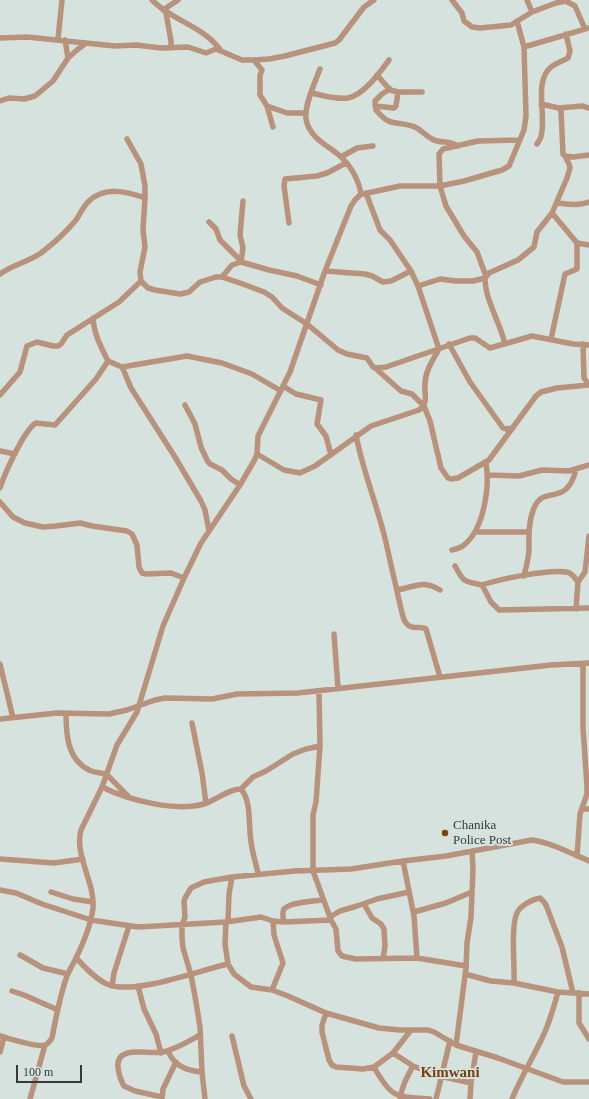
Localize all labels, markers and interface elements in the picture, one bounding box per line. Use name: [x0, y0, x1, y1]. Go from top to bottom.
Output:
place label: Chanika Police Post: [453, 818, 511, 849]
marker: Chanika Police Post: [440, 828, 450, 838]
scale bar: [18, 1057, 84, 1083]
district label: Kimwani: [420, 1064, 480, 1082]
text: 100 m: [23, 1065, 53, 1079]

